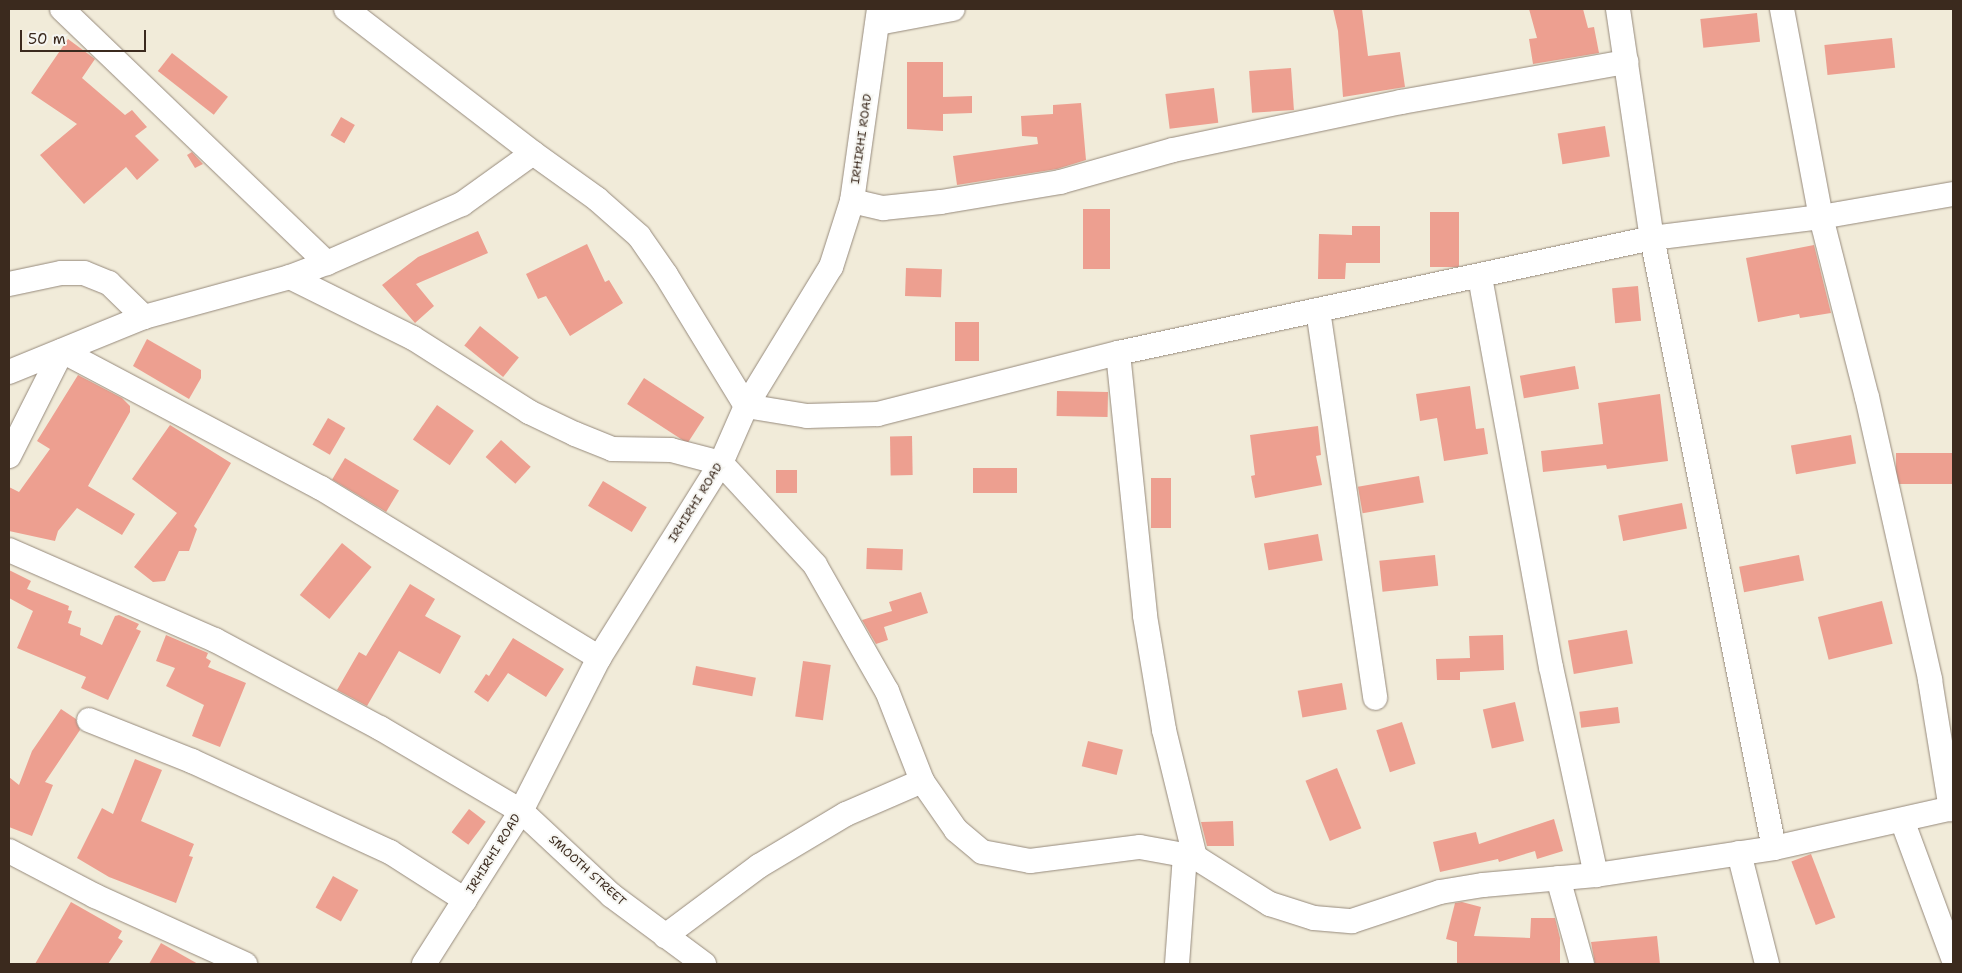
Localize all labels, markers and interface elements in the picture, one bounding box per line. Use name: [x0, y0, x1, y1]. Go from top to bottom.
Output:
scale bar: [22, 20, 149, 52]
text: 50 m: [28, 29, 66, 49]
street label: IRHIRHI ROAD: [849, 93, 875, 185]
street label: IRHIRHI ROAD: [666, 461, 726, 545]
street label: IRHIRHI ROAD: [464, 812, 524, 896]
street label: SMOOTH STREET: [546, 833, 628, 909]

